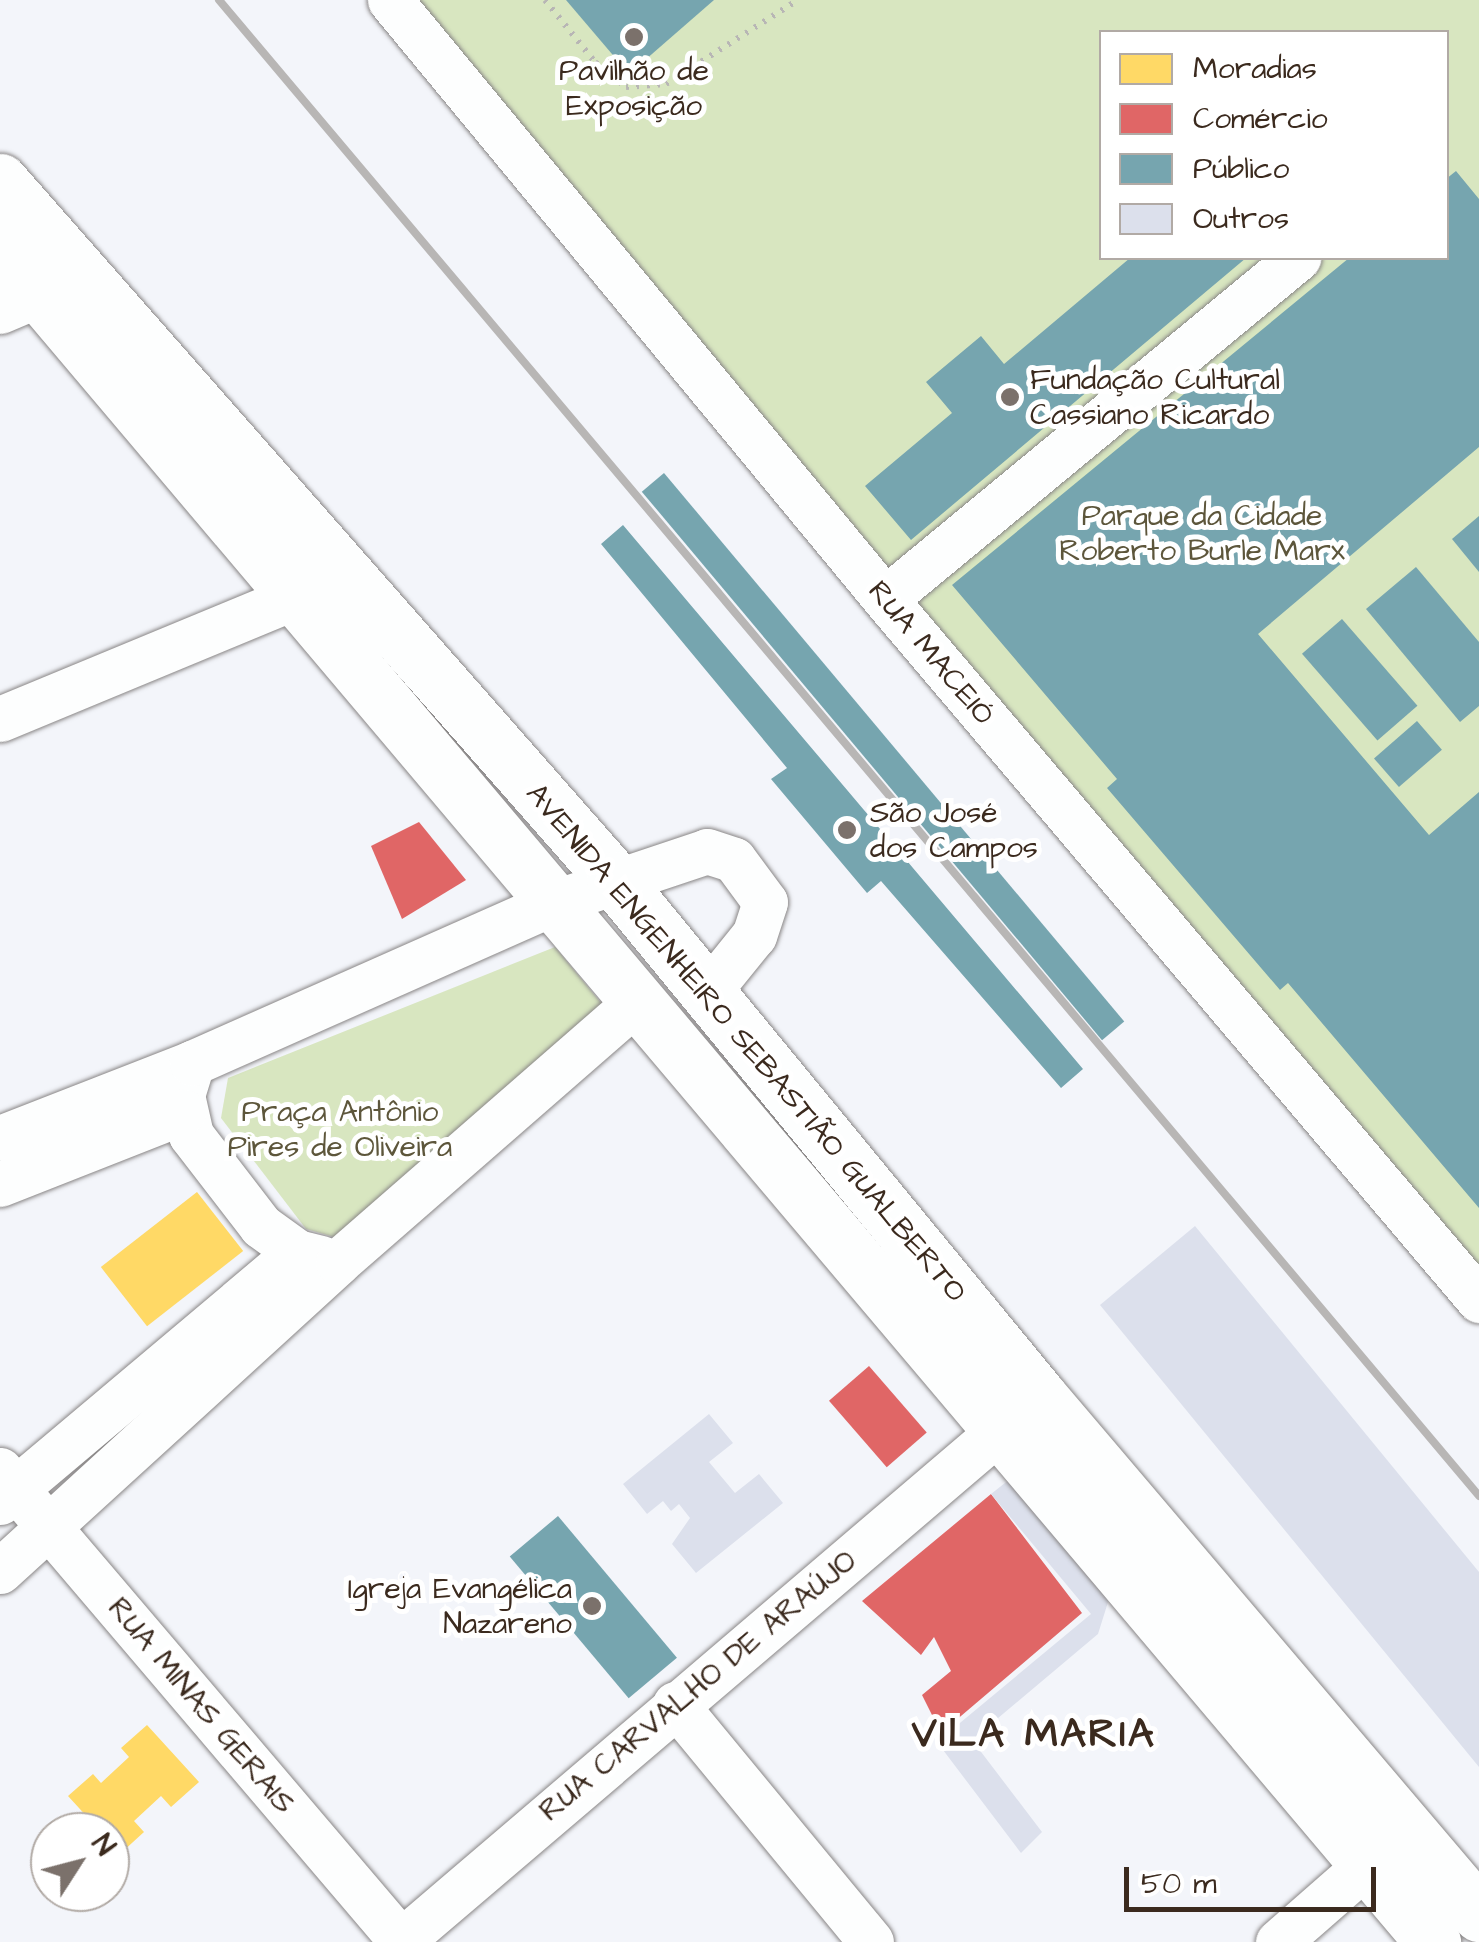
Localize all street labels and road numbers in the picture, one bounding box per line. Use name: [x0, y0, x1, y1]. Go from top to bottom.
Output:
street label: RUA MACEIÓ: [860, 574, 1002, 732]
street label: AVENIDA ENGENHEIRO SEBASTIÃO GUALBERTO: [518, 776, 974, 1310]
street label: RUA CARVALHO DE ARAÚJO: [532, 1543, 864, 1829]
street label: RUA MINAS GERAIS: [100, 1591, 302, 1821]

